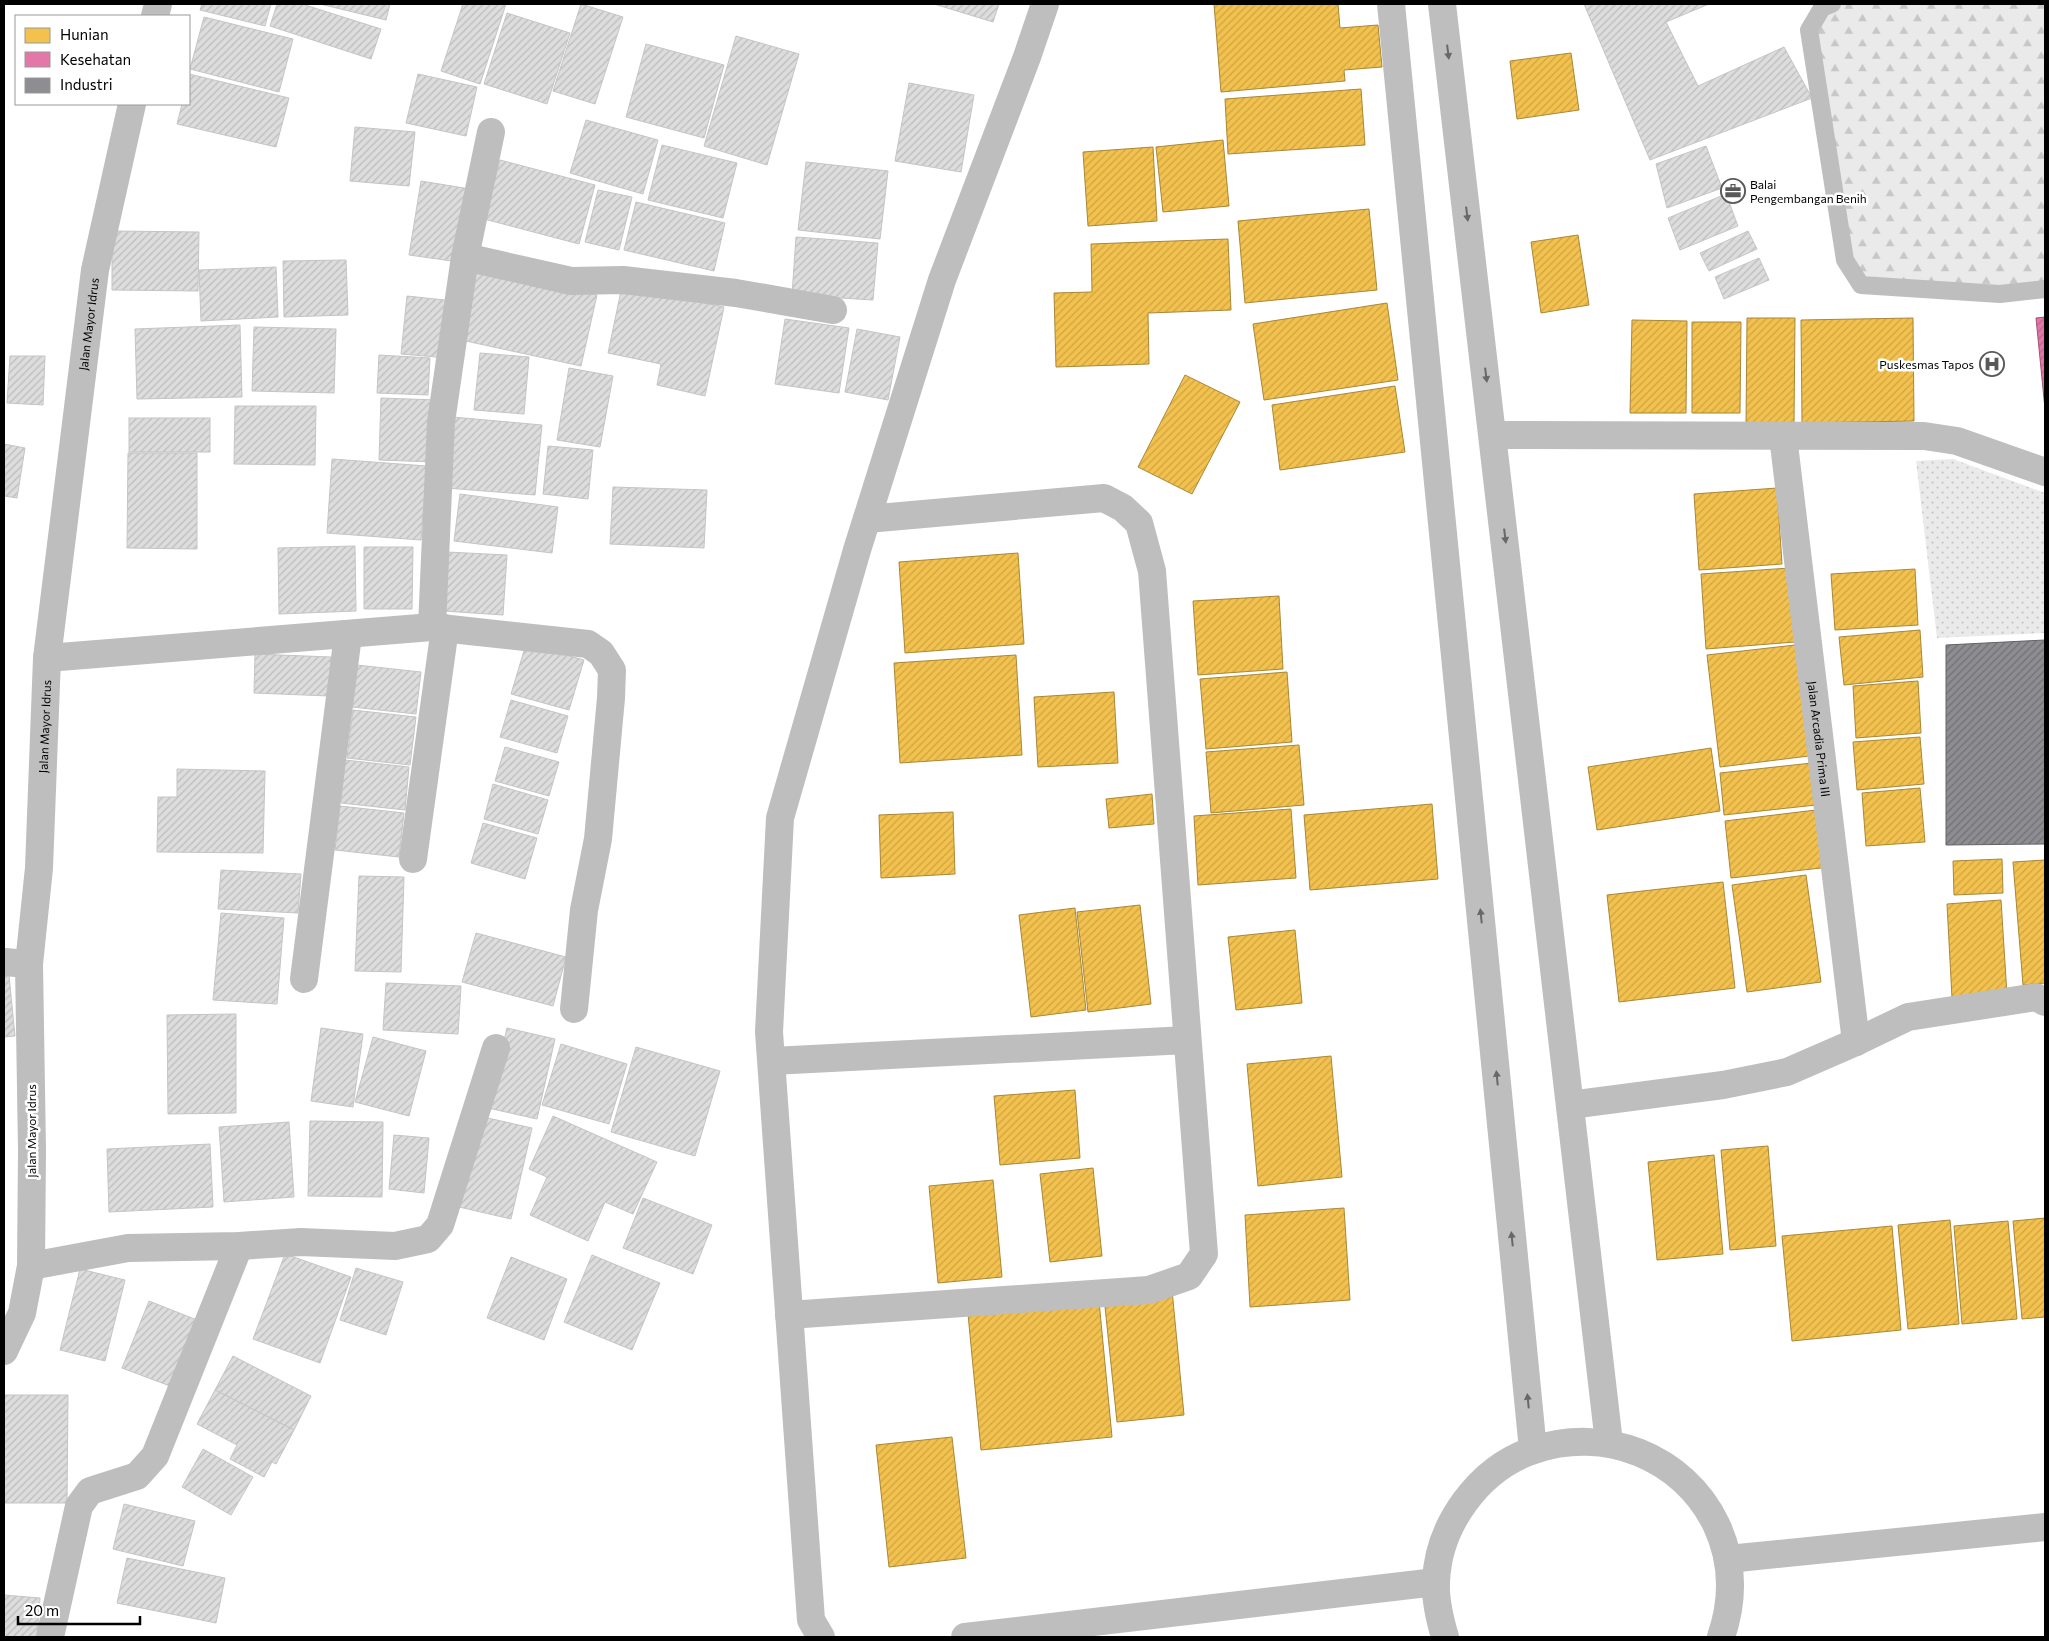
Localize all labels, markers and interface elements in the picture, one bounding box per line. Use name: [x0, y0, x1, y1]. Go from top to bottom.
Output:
legend: [15, 15, 190, 105]
text: Hunian: [60, 25, 109, 43]
one-way arrow: [1444, 44, 1452, 60]
text: Kesehatan: [60, 50, 131, 68]
text: Industri: [60, 75, 113, 93]
place label: Balai Pengembangan Benih: [1750, 177, 1867, 205]
office icon: Balai Pengembangan Benih: [1720, 178, 1746, 204]
one-way arrow: [1463, 206, 1471, 222]
street label: Jalan Mayor Idrus: [76, 277, 101, 371]
hospital icon: Puskesmas Tapos: [1979, 351, 2005, 377]
place label: Puskesmas Tapos: [1879, 357, 1974, 371]
one-way arrow: [1482, 367, 1490, 383]
one-way arrow: [1501, 529, 1509, 545]
street label: Jalan Mayor Idrus: [36, 680, 53, 774]
street label: Jalan Arcadia Prima III: [1805, 680, 1833, 798]
one-way arrow: [1476, 908, 1484, 924]
one-way arrow: [1492, 1069, 1500, 1085]
street label: Jalan Mayor Idrus: [24, 1084, 39, 1178]
one-way arrow: [1508, 1231, 1516, 1247]
one-way arrow: [1524, 1393, 1532, 1409]
scale bar: [18, 1594, 140, 1626]
text: 20 m: [25, 1601, 59, 1619]

